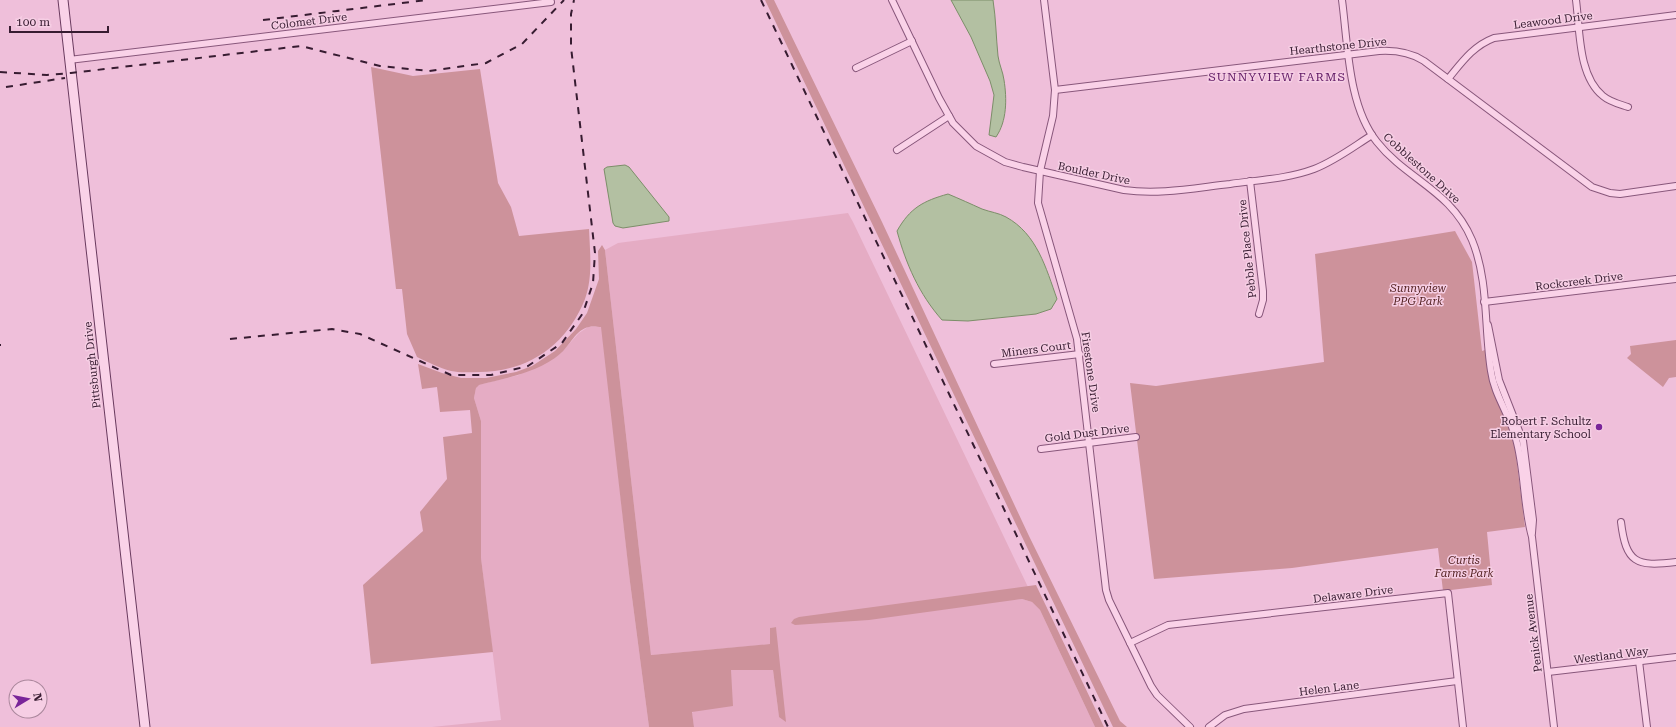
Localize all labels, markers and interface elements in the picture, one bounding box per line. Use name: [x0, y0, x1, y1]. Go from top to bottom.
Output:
scale bar: [10, 8, 108, 34]
street label: Leawood Drive: [1513, 9, 1593, 32]
street label: Colomet Drive: [270, 10, 348, 33]
text: 100 m: [16, 15, 50, 29]
street label: Hearthstone Drive: [1289, 35, 1387, 58]
district label: SUNNYVIEW FARMS: [1208, 70, 1346, 84]
street label: Cobblestone Drive: [1381, 130, 1463, 206]
street label: Boulder Drive: [1057, 159, 1131, 187]
street label: Pebble Place Drive: [1236, 199, 1259, 299]
street label: Rockcreek Drive: [1535, 270, 1624, 293]
park label: Sunnyview PPG Park: [1389, 282, 1446, 308]
street label: Pittsburgh Drive: [81, 321, 104, 409]
street label: Firestone Drive: [1078, 331, 1103, 413]
street label: Miners Court: [1001, 339, 1072, 360]
place label: Robert F. Schultz Elementary School: [1490, 415, 1592, 441]
street label: Gold Dust Drive: [1044, 422, 1130, 445]
marker: Robert F. Schultz Elementary School: [1594, 422, 1604, 432]
park label: Curtis Farms Park: [1433, 554, 1494, 580]
street label: Delaware Drive: [1312, 583, 1394, 606]
street label: Penick Avenue: [1522, 593, 1545, 673]
street label: Westland Way: [1573, 644, 1650, 667]
street label: Helen Lane: [1298, 678, 1360, 699]
north arrow: [8, 679, 48, 719]
text: N: [30, 692, 45, 703]

